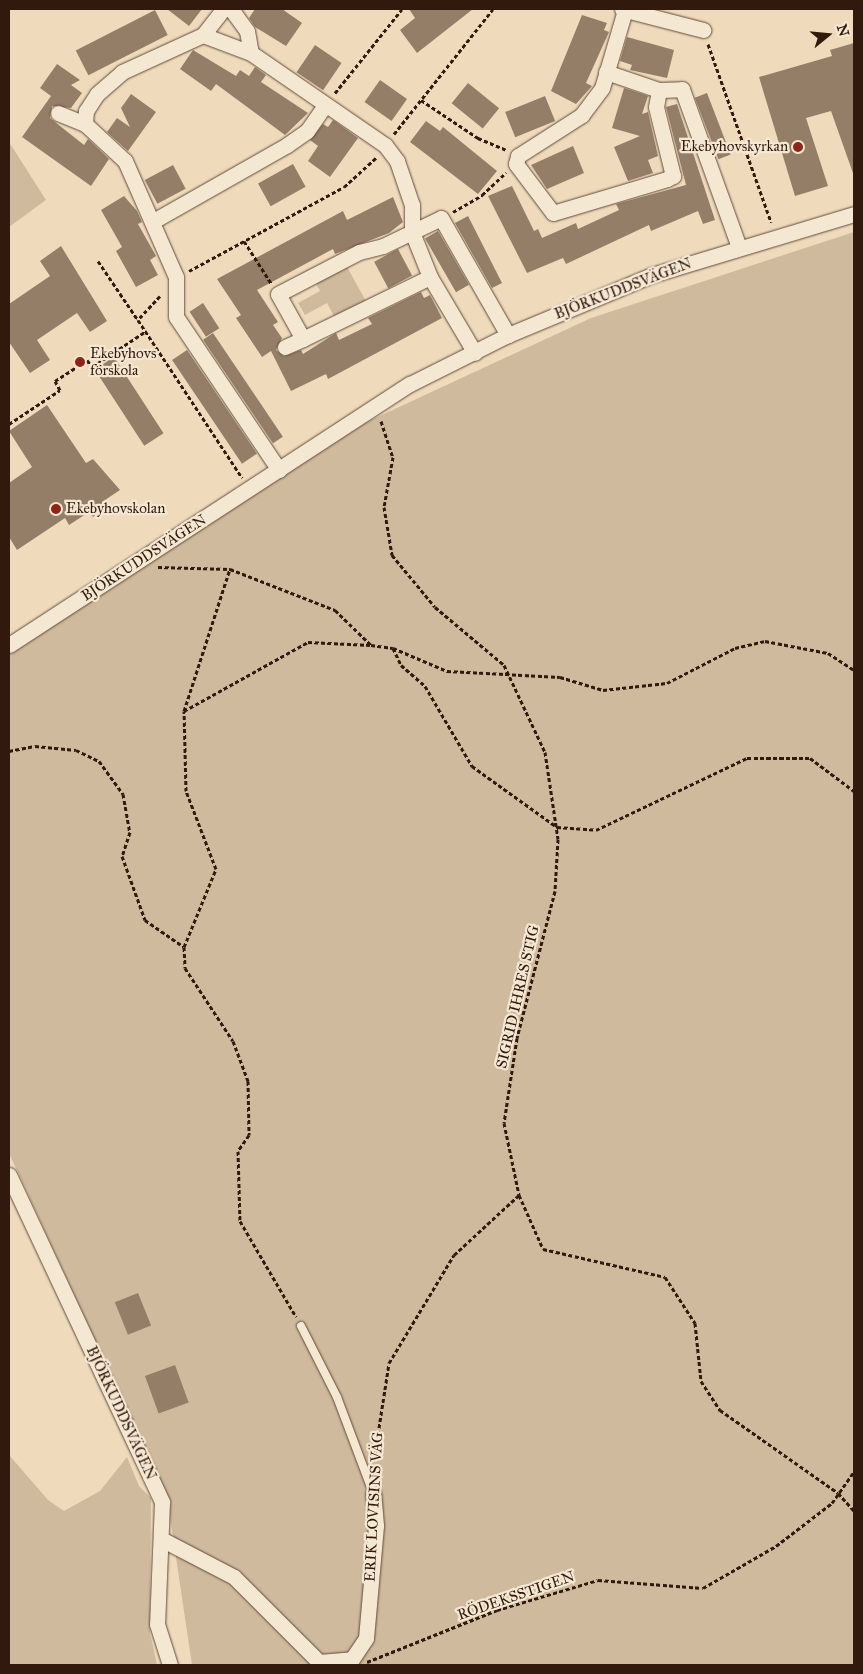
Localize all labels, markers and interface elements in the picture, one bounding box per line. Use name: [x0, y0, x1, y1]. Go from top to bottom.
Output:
north arrow: [803, 10, 853, 60]
text: N: [833, 22, 853, 39]
place label: Ekebyhovskyrkan: [681, 138, 788, 156]
marker: Ekebyhovskyrkan: [792, 141, 804, 153]
street label: BJÖRKUDDSVÄGEN: [552, 255, 694, 323]
place label: Ekebyhovs förskola: [90, 344, 156, 379]
marker: Ekebyhovs förskola: [74, 356, 86, 368]
place label: Ekebyhovskolan: [66, 500, 165, 518]
marker: Ekebyhovskolan: [50, 503, 62, 515]
street label: BJÖRKUDDSVÄGEN: [78, 511, 210, 605]
street label: SIGRID IHRES STIG: [493, 924, 543, 1070]
street label: BJÖRKUDDSVÄGEN: [82, 1343, 160, 1483]
street label: ERIK LOVISINS VÄG: [361, 1432, 387, 1582]
street label: RÖDEKSSTIGEN: [455, 1568, 577, 1624]

